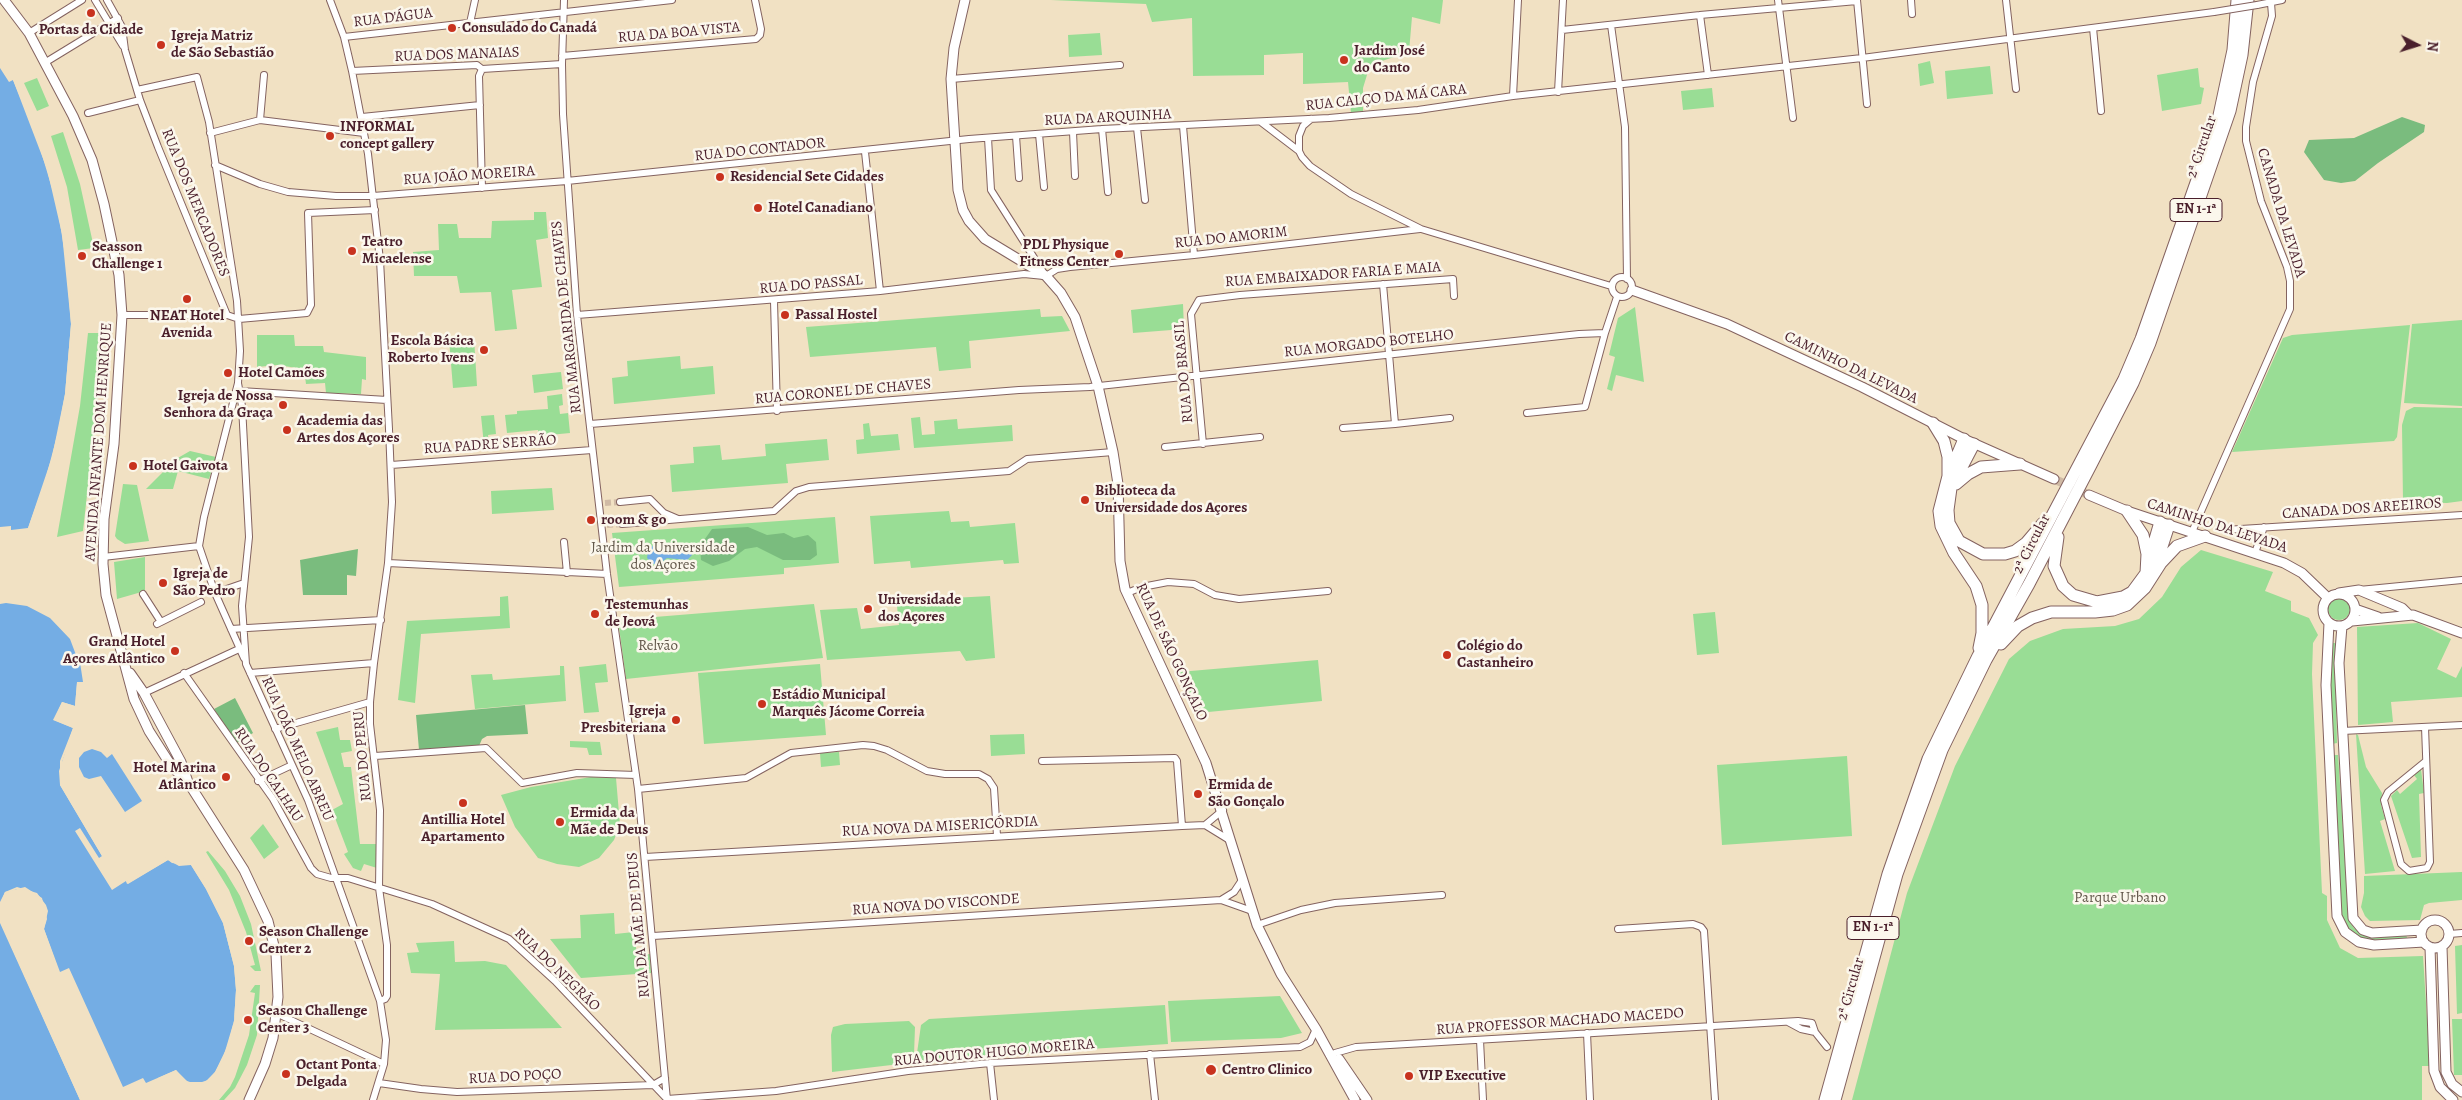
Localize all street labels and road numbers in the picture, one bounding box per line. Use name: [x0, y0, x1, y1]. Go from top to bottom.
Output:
street label: RUA D'ÁGUA: [353, 4, 433, 32]
street label: RUA DA BOA VISTA: [617, 19, 741, 47]
street label: RUA DOS MANAIAS: [394, 44, 520, 66]
street label: RUA CALÇO DA MÁ CARA: [1305, 81, 1467, 115]
street label: RUA DA ARQUINHA: [1044, 106, 1172, 130]
street label: 2ª Circular: [2183, 113, 2221, 181]
street label: RUA DOS MERCADORES: [157, 126, 233, 280]
street label: RUA DO CONTADOR: [694, 134, 826, 166]
street label: CANADA DA LEVADA: [2253, 146, 2309, 280]
street label: RUA JOÃO MOREIRA: [403, 162, 535, 190]
road number: EN 1-1ª: [2170, 198, 2222, 222]
street label: RUA MARGARIDA DE CHAVES: [548, 220, 586, 414]
street label: RUA DO AMORIM: [1174, 223, 1288, 253]
street label: RUA EMBAIXADOR FARIA E MAIA: [1224, 258, 1442, 292]
street label: RUA DO PASSAL: [759, 272, 863, 298]
street label: RUA DO BRASIL: [1171, 320, 1197, 424]
street label: AVENIDA INFANTE DOM HENRIQUE: [82, 322, 116, 562]
street label: RUA MORGADO BOTELHO: [1283, 326, 1455, 362]
street label: CAMINHO DA LEVADA: [1781, 328, 1921, 408]
street label: RUA CORONEL DE CHAVES: [754, 375, 932, 409]
street label: RUA PADRE SERRÃO: [423, 431, 557, 459]
street label: CANADA DOS AREEIROS: [2282, 494, 2442, 524]
street label: CAMINHO DA LEVADA: [2145, 495, 2289, 557]
street label: 2ª Circular: [2009, 511, 2055, 577]
street label: RUA DE SÃO GONÇALO: [1131, 580, 1211, 724]
street label: RUA JOÃO MELO ABREU: [257, 674, 337, 824]
street label: RUA DO PERU: [350, 710, 376, 802]
street label: RUA DO CALHAU: [230, 724, 306, 826]
street label: RUA NOVA DA MISERICÓRDIA: [841, 813, 1039, 841]
street label: RUA DA MÃE DE DEUS: [624, 851, 654, 999]
street label: RUA NOVA DO VISCONDE: [852, 890, 1020, 920]
road number: EN 1-1ª: [1847, 916, 1899, 940]
street label: RUA DO NEGRÃO: [510, 925, 604, 1015]
street label: 2ª Circular: [1833, 955, 1869, 1023]
street label: RUA PROFESSOR MACHADO MACEDO: [1436, 1004, 1684, 1040]
street label: RUA DOUTOR HUGO MOREIRA: [893, 1035, 1095, 1071]
street label: RUA DO POÇO: [468, 1066, 562, 1088]

